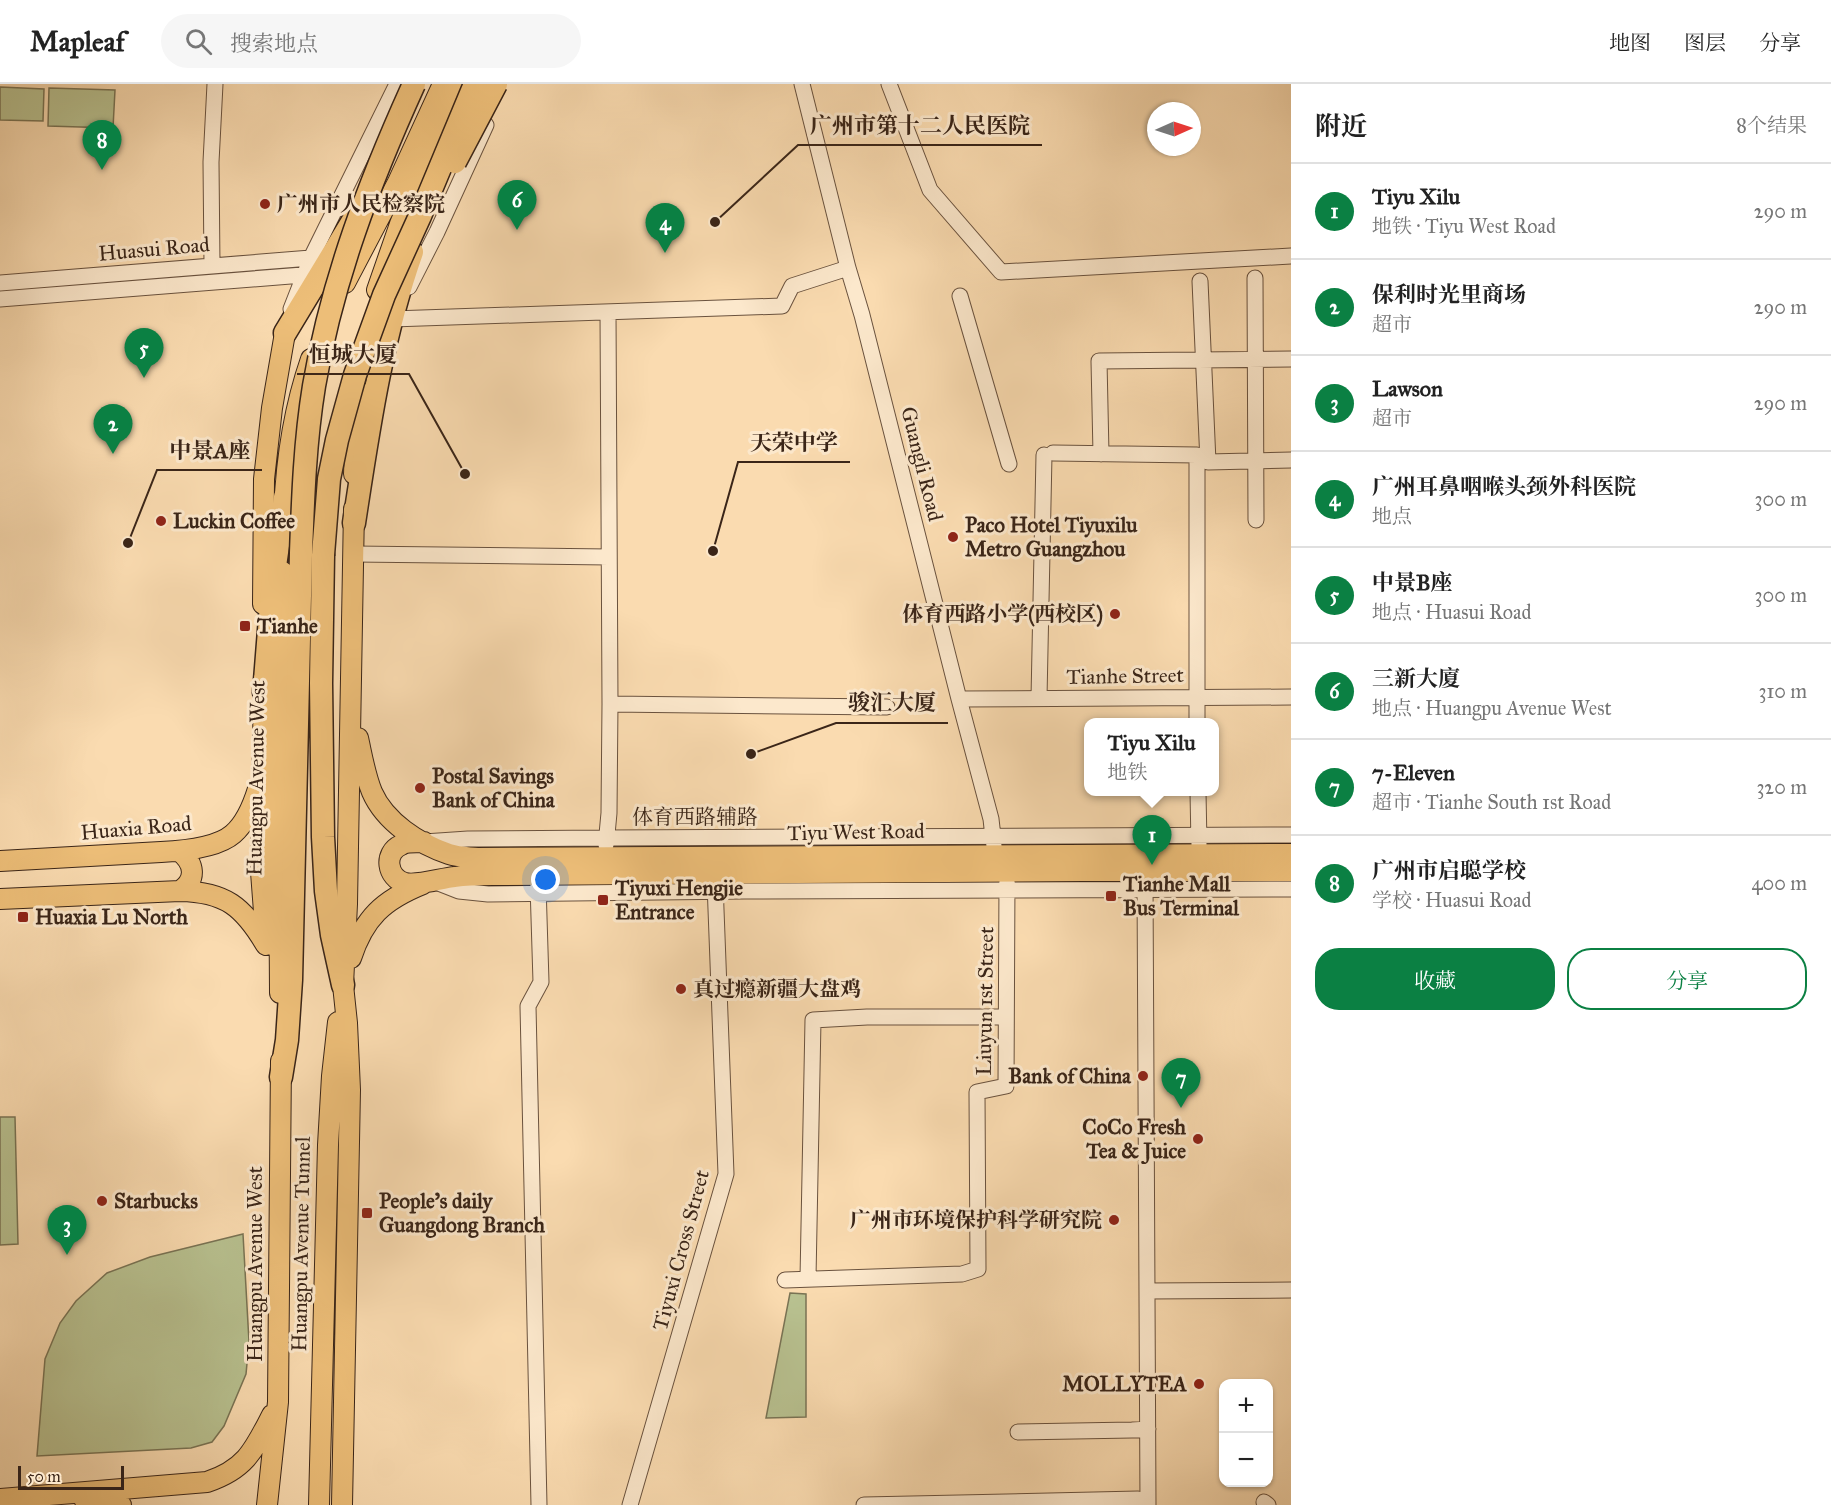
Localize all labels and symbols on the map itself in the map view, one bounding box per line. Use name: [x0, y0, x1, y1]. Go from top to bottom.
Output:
north arrow: [1147, 102, 1201, 156]
callout: 广州市第十二人民医院: [798, 105, 1042, 145]
text: 广州市第十二人民医院: [810, 112, 1030, 139]
pin: 8: [82, 120, 122, 170]
pin: 6: [498, 180, 536, 230]
place label: 广州市人民检察院: [277, 191, 445, 217]
marker: 广州市人民检察院: [258, 197, 272, 211]
pin: 4: [646, 204, 684, 253]
street label: Huasui Road: [97, 231, 211, 267]
pin: 5: [124, 328, 164, 378]
callout: 恒城大厦: [297, 334, 409, 374]
text: 恒城大厦: [309, 341, 397, 368]
pin: 2: [94, 404, 132, 454]
street label: Guangli Road: [895, 404, 949, 524]
callout: 天荣中学: [738, 422, 850, 462]
text: 天荣中学: [750, 429, 838, 456]
callout: 中景A座: [157, 430, 262, 470]
text: 中景A座: [170, 437, 250, 464]
place label: Luckin Coffee: [173, 508, 295, 534]
place label: Paco Hotel Tiyuxilu Metro Guangzhou: [965, 512, 1138, 562]
marker: Luckin Coffee: [154, 514, 168, 528]
marker: Paco Hotel Tiyuxilu Metro Guangzhou: [946, 530, 960, 544]
place label: 体育西路小学(西校区): [902, 601, 1103, 627]
marker: 体育西路小学(西校区): [1108, 607, 1122, 621]
place label: Tianhe: [256, 613, 318, 639]
marker: Tianhe: [238, 619, 252, 633]
street label: Tianhe Street: [1066, 662, 1185, 690]
street label: Huangpu Avenue West: [241, 679, 271, 876]
callout: 骏汇大厦: [836, 683, 948, 723]
text: 骏汇大厦: [848, 689, 936, 716]
place label: Postal Savings Bank of China: [432, 763, 556, 813]
marker: Postal Savings Bank of China: [413, 781, 427, 795]
street label: 体育西路辅路: [632, 804, 758, 830]
street label: Huaxia Road: [79, 810, 193, 846]
pin: 1: [1132, 816, 1172, 865]
street label: Tiyu West Road: [787, 818, 925, 846]
your location: [531, 865, 560, 894]
place label: Tianhe Mall Bus Terminal: [1122, 871, 1240, 921]
place label: Tiyuxi Hengjie Entrance: [614, 875, 743, 925]
marker: Tianhe Mall Bus Terminal: [1104, 889, 1118, 903]
marker: Tiyuxi Hengjie Entrance: [596, 893, 610, 907]
place label: Huaxia Lu North: [35, 904, 188, 930]
marker: Huaxia Lu North: [16, 910, 30, 924]
street label: Liuyun 1st Street: [971, 926, 999, 1076]
place label: 真过瘾新疆大盘鸡: [693, 976, 861, 1002]
marker: 真过瘾新疆大盘鸡: [674, 982, 688, 996]
pin: 7: [1162, 1058, 1200, 1108]
place label: Bank of China: [1008, 1063, 1132, 1089]
marker: Bank of China: [1136, 1069, 1150, 1083]
place label: CoCo Fresh Tea & Juice: [1082, 1114, 1186, 1165]
marker: CoCo Fresh Tea & Juice: [1191, 1132, 1205, 1146]
street label: Huangpu Avenue Tunnel: [286, 1136, 316, 1352]
street label: Huangpu Avenue West: [242, 1166, 268, 1362]
street label: Tiyuxi Cross Street: [647, 1166, 715, 1333]
place label: Starbucks: [114, 1188, 198, 1214]
place label: People's daily Guangdong Branch: [379, 1188, 545, 1238]
marker: Starbucks: [95, 1194, 109, 1208]
pin: 3: [48, 1206, 86, 1255]
marker: People's daily Guangdong Branch: [360, 1206, 374, 1220]
place label: 广州市环境保护科学研究院: [850, 1207, 1102, 1233]
marker: 广州市环境保护科学研究院: [1107, 1213, 1121, 1227]
place label: MOLLYTEA: [1062, 1371, 1188, 1397]
marker: MOLLYTEA: [1192, 1377, 1206, 1391]
scale bar: [18, 1463, 124, 1490]

